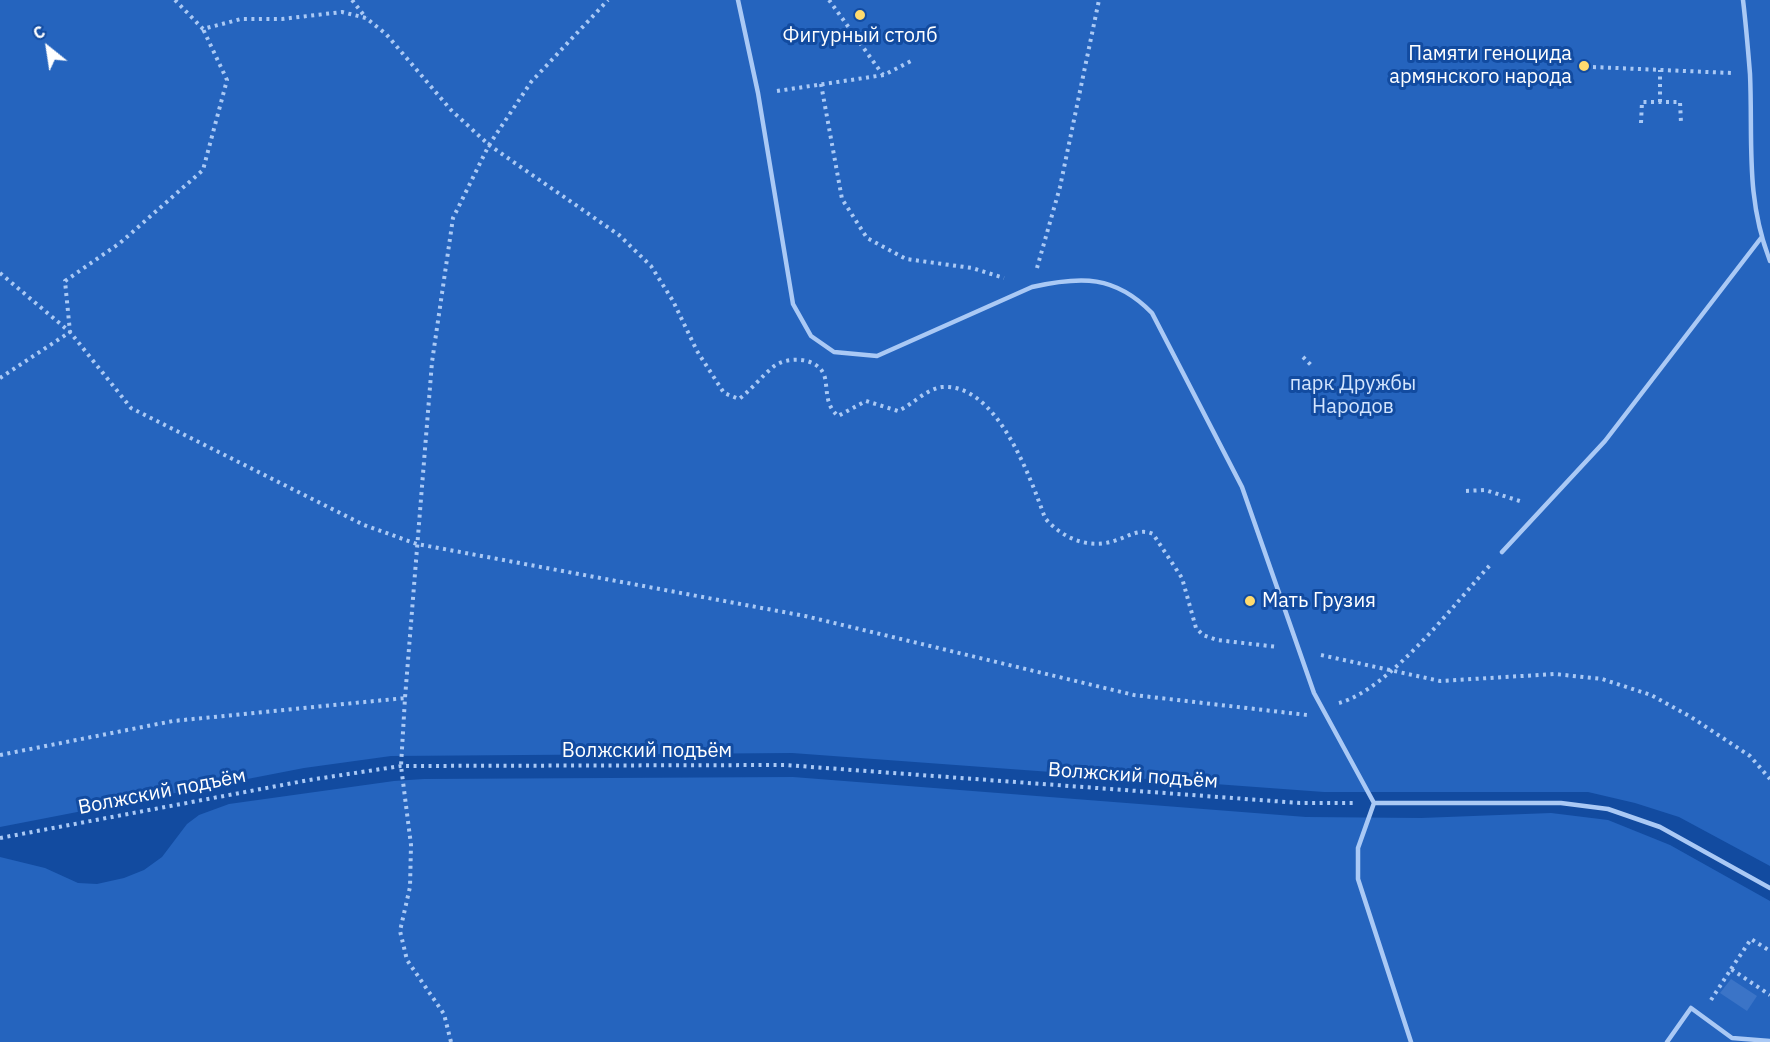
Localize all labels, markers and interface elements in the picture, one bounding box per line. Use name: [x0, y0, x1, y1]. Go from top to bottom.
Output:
marker: Фигурный столб: [853, 8, 867, 22]
north arrow: [18, 18, 78, 78]
text: С: [29, 21, 49, 44]
place label: Фигурный столб: [783, 24, 937, 48]
place label: Памяти геноцида армянского народа: [1389, 42, 1572, 89]
marker: Памяти геноцида армянского народа: [1577, 59, 1591, 73]
park label: парк Дружбы Народов: [1290, 372, 1416, 419]
place label: Мать Грузия: [1262, 589, 1376, 613]
marker: Мать Грузия: [1243, 594, 1257, 608]
street label: Волжский подъём: [562, 739, 732, 763]
street label: Волжский подъём: [1047, 758, 1219, 794]
street label: Волжский подъём: [76, 764, 248, 820]

